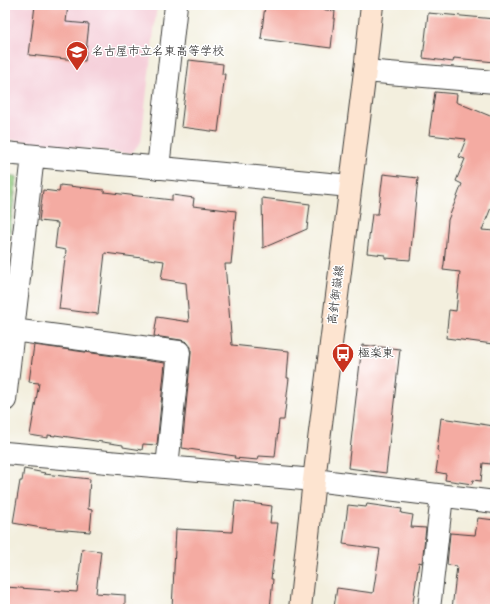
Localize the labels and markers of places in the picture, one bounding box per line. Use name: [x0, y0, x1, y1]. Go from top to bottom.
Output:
school or university icon: 名古屋市立名東高等学校: [64, 39, 90, 72]
place label: 名古屋市立名東高等学校: [92, 44, 224, 61]
bus stop icon: 極楽東: [330, 341, 356, 374]
place label: 極楽東: [358, 346, 394, 363]

